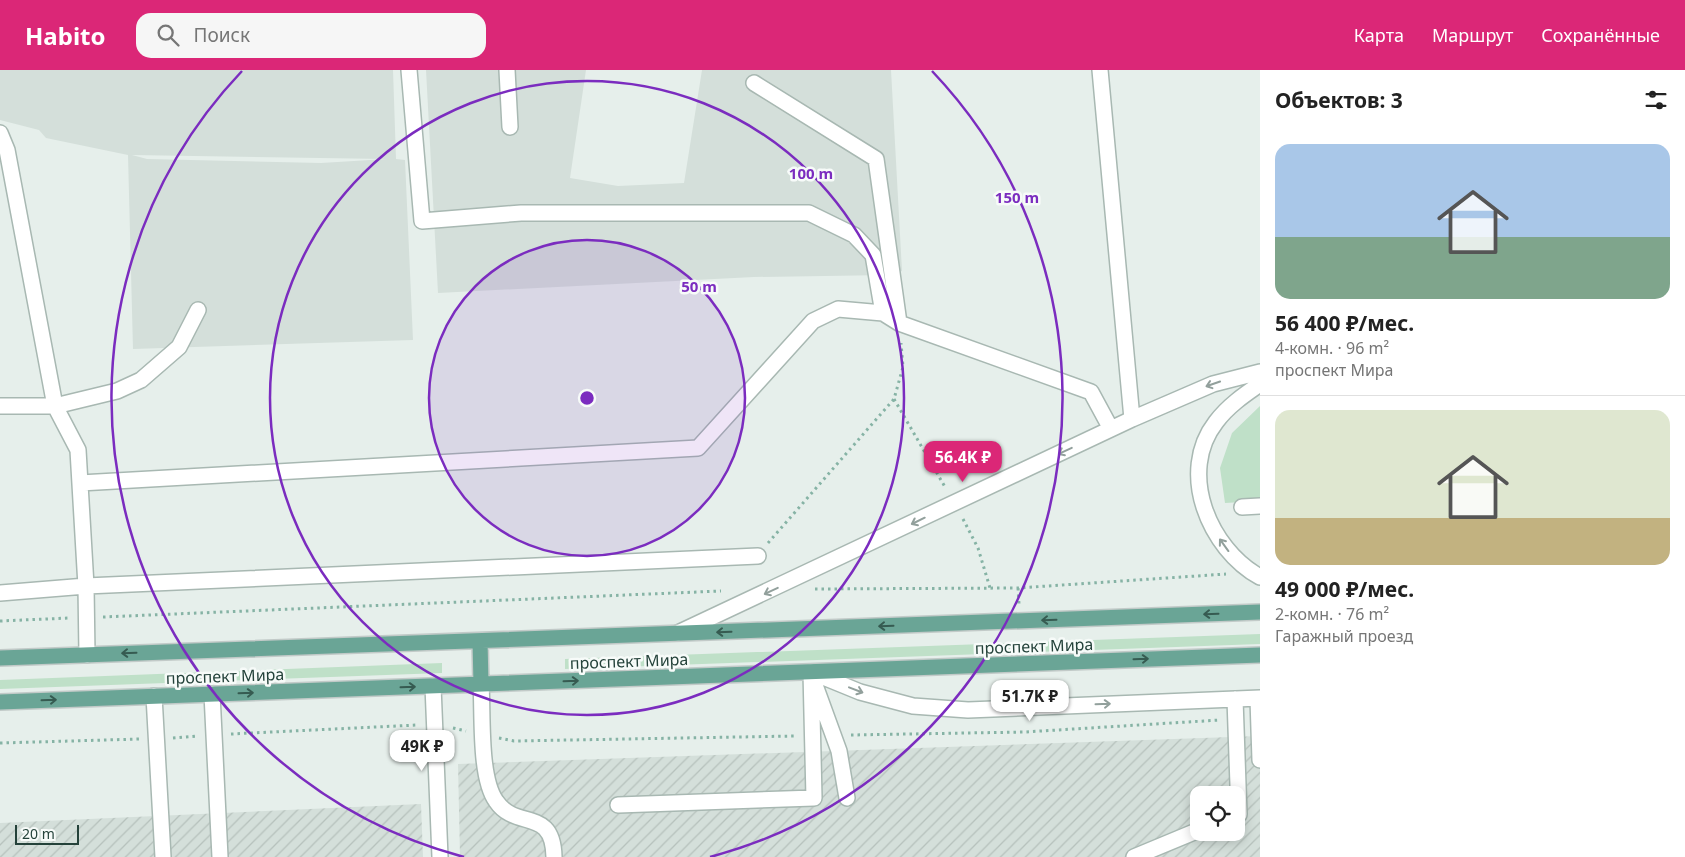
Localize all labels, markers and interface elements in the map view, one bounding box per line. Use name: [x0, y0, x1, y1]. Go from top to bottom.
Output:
search box: [136, 13, 486, 58]
text: Habito: [25, 19, 106, 52]
icon: search: [154, 21, 182, 49]
text: Поиск: [194, 22, 250, 48]
text: Карта: [1354, 23, 1404, 47]
text: Маршрут: [1432, 23, 1513, 47]
text: Сохранённые: [1541, 23, 1660, 47]
text: Объектов: 3: [1275, 86, 1403, 114]
icon: filters: [1642, 86, 1670, 114]
text: 100 m: [789, 163, 833, 183]
icon: home: [1428, 177, 1518, 267]
text: 150 m: [995, 187, 1039, 207]
text: 50 m: [681, 276, 717, 296]
text: 56 400 ₽/мес.: [1275, 309, 1414, 337]
text: 4-комн. · 96 m²: [1275, 337, 1389, 359]
text: проспект Мира: [1275, 359, 1394, 381]
one-way arrow: [1205, 380, 1221, 390]
centre of rings: [578, 389, 596, 407]
pin: 56.4K ₽: [917, 440, 1009, 483]
icon: home: [1428, 442, 1518, 532]
text: 56.4K ₽: [935, 446, 991, 468]
one-way arrow: [1058, 447, 1073, 456]
one-way arrow: [911, 516, 926, 526]
one-way arrow: [1219, 538, 1229, 552]
text: 49 000 ₽/мес.: [1275, 575, 1414, 603]
one-way arrow: [764, 586, 779, 596]
text: 2-комн. · 76 m²: [1275, 603, 1389, 625]
one-way arrow: [1204, 610, 1220, 619]
one-way arrow: [1041, 615, 1058, 625]
one-way arrow: [879, 621, 895, 631]
text: Гаражный проезд: [1275, 625, 1413, 647]
one-way arrow: [716, 627, 732, 636]
street label: проспект Мира: [974, 633, 1094, 659]
street label: проспект Мира: [569, 648, 689, 674]
one-way arrow: [121, 649, 137, 658]
one-way arrow: [1132, 655, 1148, 664]
street label: проспект Мира: [165, 663, 285, 689]
one-way arrow: [563, 676, 579, 685]
pin: 51.7K ₽: [984, 680, 1076, 722]
one-way arrow: [400, 682, 416, 691]
text: 51.7K ₽: [1002, 685, 1058, 707]
one-way arrow: [848, 686, 863, 695]
one-way arrow: [238, 688, 254, 697]
one-way arrow: [40, 695, 56, 705]
one-way arrow: [1095, 700, 1111, 709]
pin: 49K ₽: [387, 730, 457, 772]
text: 49K ₽: [401, 735, 443, 757]
map controls: [1190, 786, 1245, 841]
button: locate: [1190, 786, 1245, 841]
scale bar: [15, 822, 79, 845]
text: 20 m: [22, 824, 55, 843]

